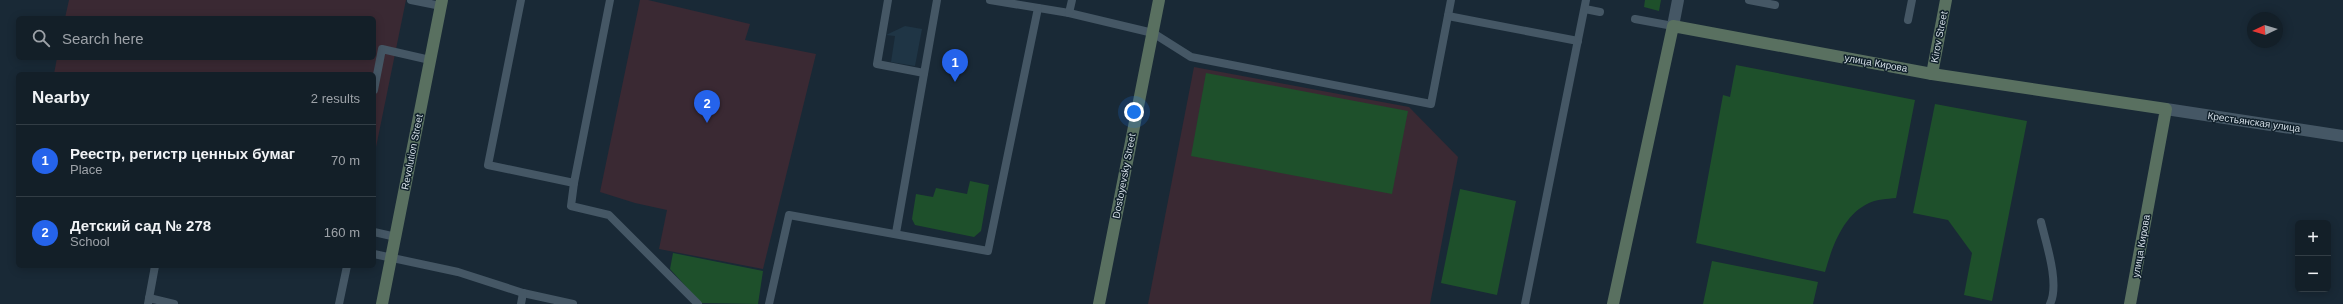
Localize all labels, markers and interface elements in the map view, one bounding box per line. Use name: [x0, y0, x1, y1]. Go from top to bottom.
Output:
street label: Kirov Street: [1929, 10, 1949, 64]
north arrow: [2247, 12, 2283, 48]
search box: [16, 16, 376, 60]
icon: search: [30, 27, 52, 49]
text: Search here: [62, 30, 144, 47]
pin: 1: [942, 49, 968, 82]
street label: улица Кирова: [1844, 52, 1909, 74]
text: Nearby: [32, 88, 90, 107]
pin: 2: [694, 90, 720, 123]
text: 2 results: [311, 91, 360, 106]
your location: [1124, 102, 1144, 122]
street label: Крестьянская улица: [2207, 110, 2302, 134]
street label: Revolution Street: [399, 113, 425, 191]
street label: Dostoyevsky Street: [1110, 132, 1138, 219]
text: Реестр, регистр ценных бумаг: [70, 145, 295, 162]
text: 1: [41, 153, 49, 168]
text: 70 m: [331, 153, 360, 168]
text: Place: [70, 162, 103, 177]
street label: улица Кирова: [2130, 213, 2152, 278]
text: Детский сад № 278: [70, 217, 211, 234]
map controls: [2295, 220, 2331, 292]
button: +: [2295, 220, 2331, 256]
text: 2: [41, 225, 49, 240]
text: 160 m: [324, 225, 360, 240]
text: School: [70, 234, 110, 249]
button: −: [2295, 256, 2331, 292]

